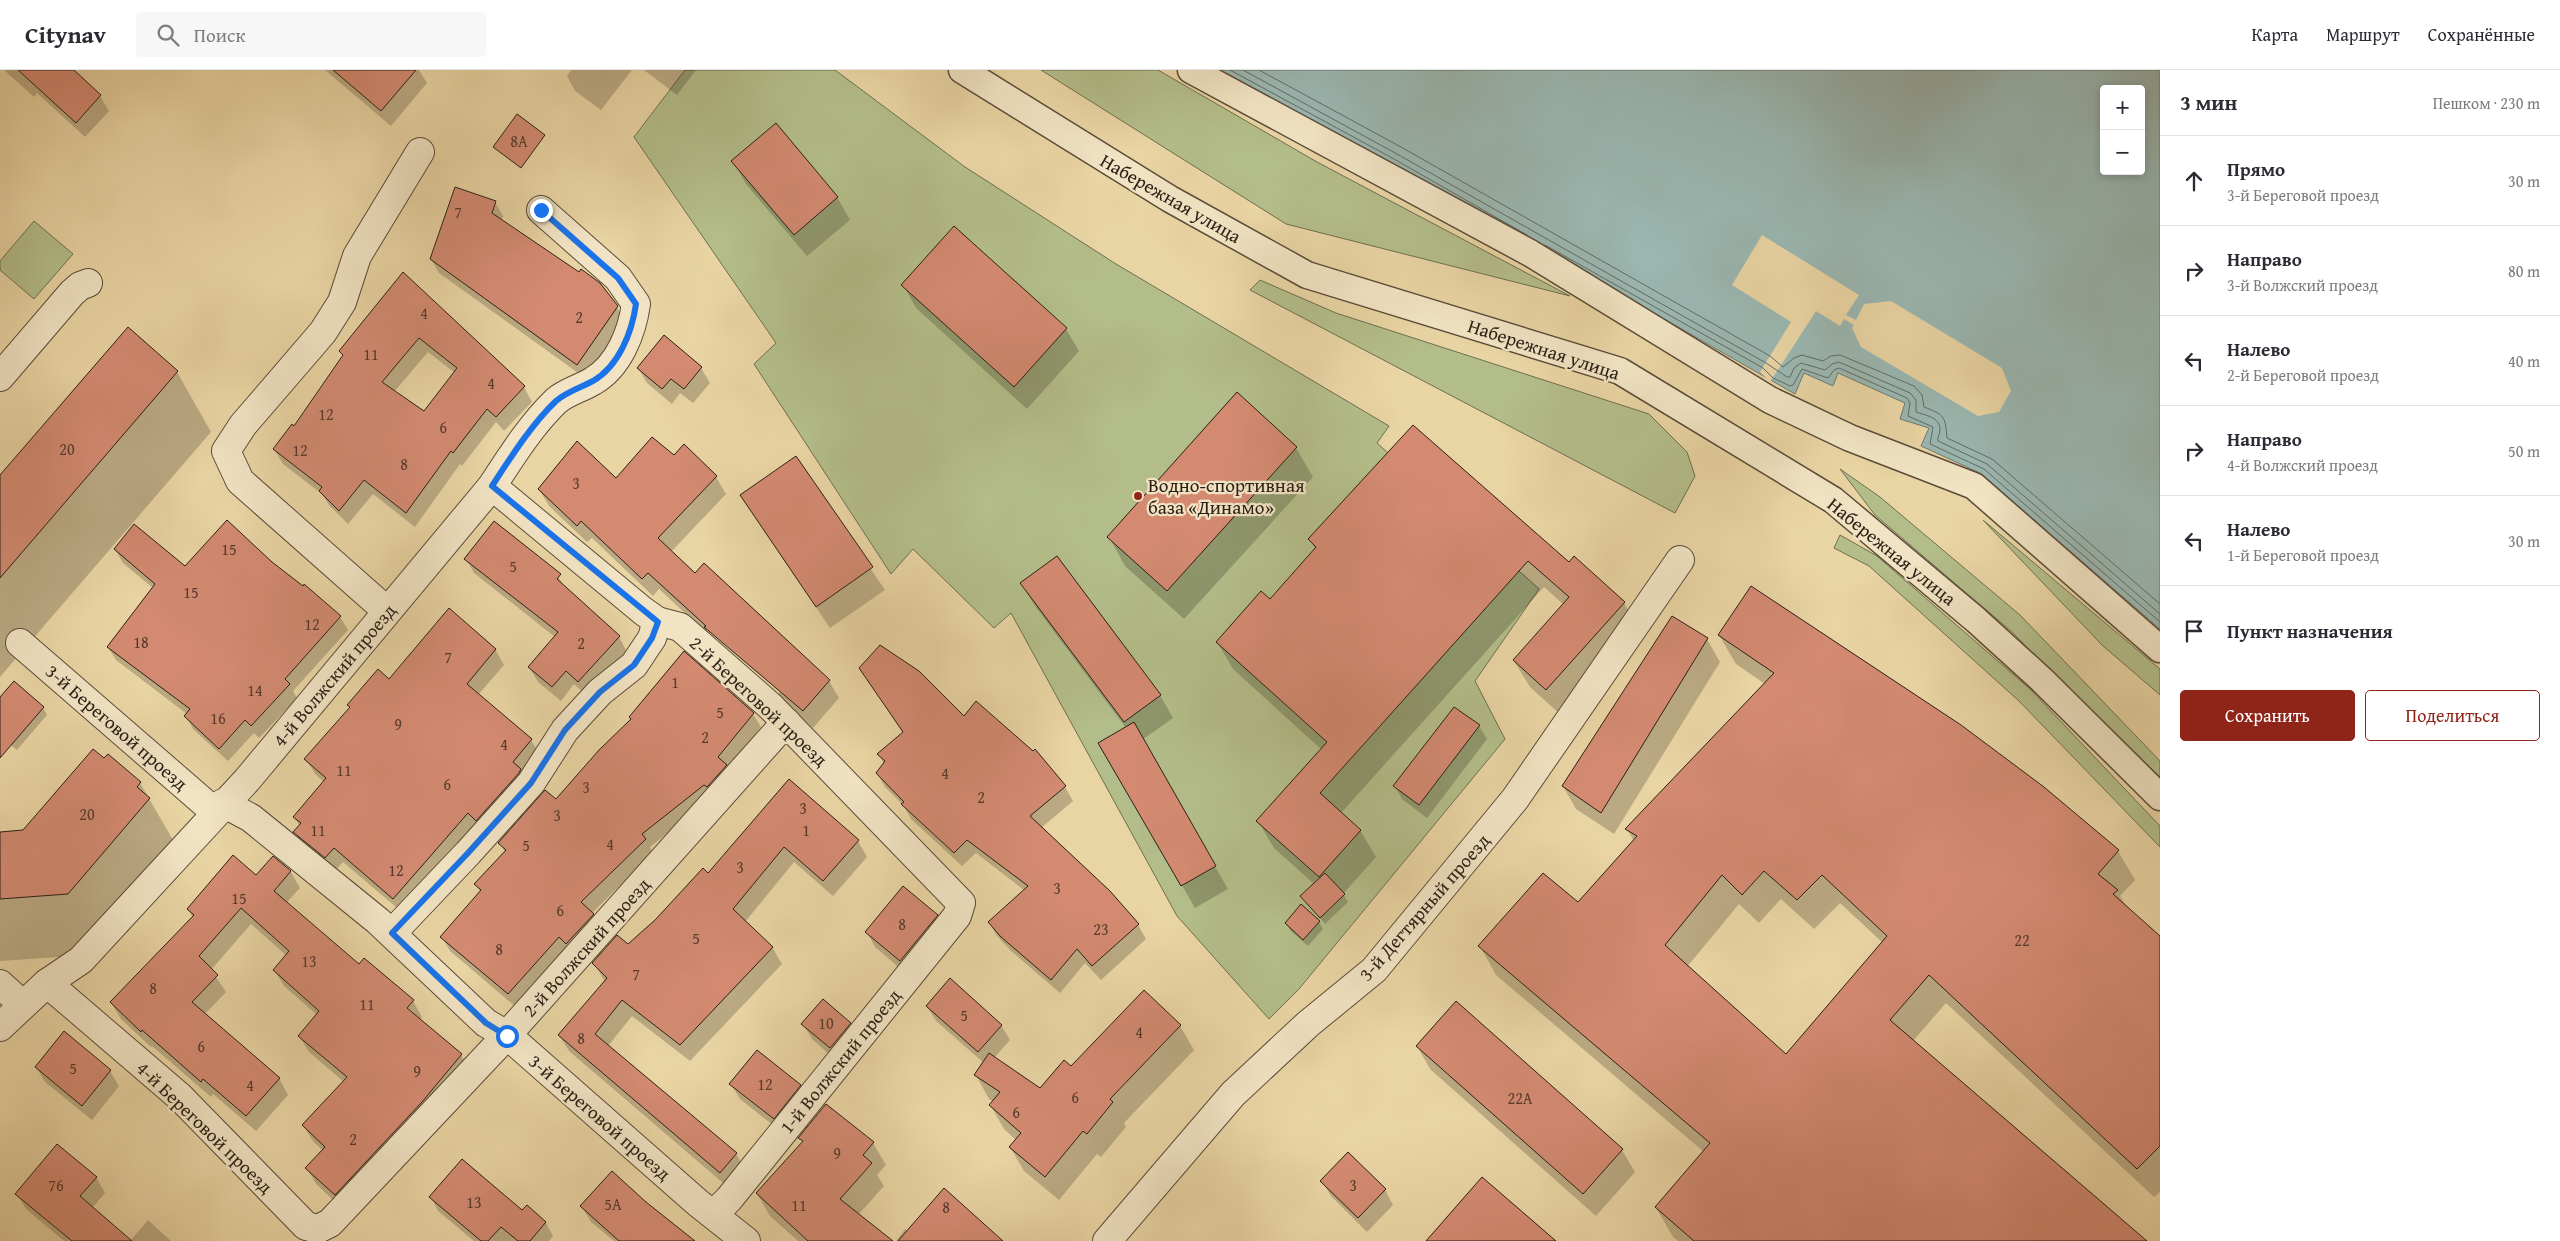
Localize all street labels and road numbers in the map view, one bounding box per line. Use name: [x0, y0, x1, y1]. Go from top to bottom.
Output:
street label: Набережная улица: [1095, 146, 1247, 250]
street label: Набережная улица: [1464, 311, 1624, 387]
street label: Набережная улица: [1822, 490, 1962, 612]
street label: 4-й Волжский проезд: [266, 597, 402, 753]
street label: 2-й Береговой проезд: [685, 631, 833, 771]
street label: 3-й Береговой проезд: [40, 657, 194, 797]
street label: 3-й Дегтярный проезд: [1352, 827, 1496, 987]
street label: 2-й Волжский проезд: [516, 871, 656, 1023]
street label: 1-й Волжский проезд: [773, 983, 907, 1139]
street label: 3-й Береговой проезд: [523, 1047, 677, 1187]
street label: 4-й Береговой проезд: [130, 1054, 280, 1200]

